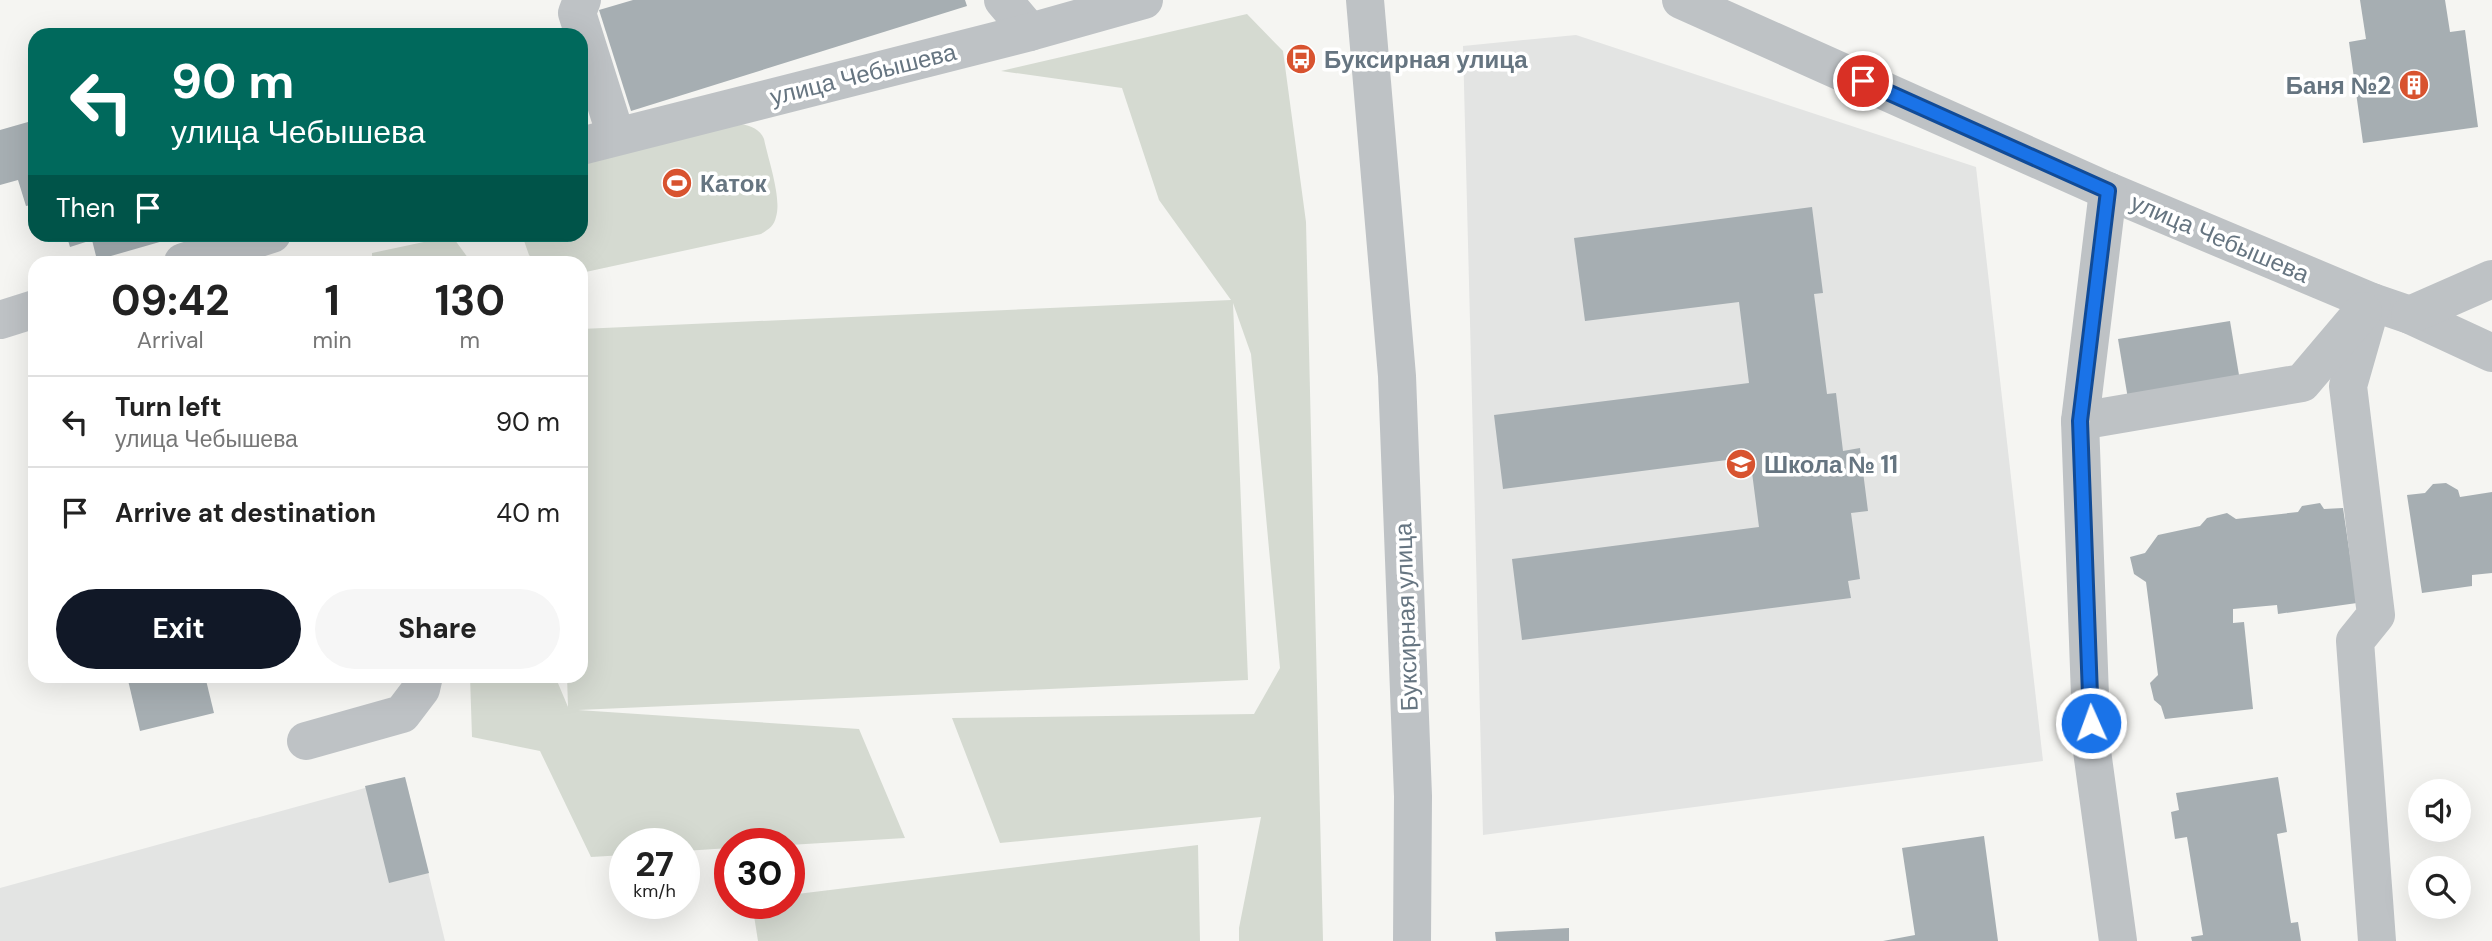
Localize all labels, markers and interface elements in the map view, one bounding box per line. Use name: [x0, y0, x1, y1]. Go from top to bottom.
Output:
street label: улица Чебышева: [767, 36, 960, 112]
bus stop icon: Буксирная улица: [1284, 42, 1318, 76]
place label: Буксирная улица: [1324, 44, 1528, 75]
text: 90 m: [171, 49, 294, 113]
pin: [1833, 51, 1893, 111]
icon: left: [56, 56, 147, 147]
icon: arrive: [1844, 62, 1882, 100]
building icon: Баня №2: [2397, 68, 2431, 102]
place label: Баня №2: [2286, 70, 2391, 101]
text: улица Чебышева: [171, 111, 425, 153]
sports icon: Каток: [660, 166, 694, 200]
place label: Каток: [700, 168, 767, 199]
street label: улица Чебышева: [2126, 186, 2314, 290]
icon: arrive: [129, 189, 167, 227]
text: Then: [56, 191, 115, 225]
text: 09:42: [111, 273, 229, 328]
text: 1: [324, 273, 340, 328]
text: 130: [435, 273, 505, 328]
text: Arrival: [137, 325, 204, 355]
text: min: [313, 325, 352, 355]
text: m: [460, 325, 480, 355]
text: Turn left: [115, 390, 222, 424]
icon: left: [56, 403, 94, 441]
text: 90 m: [496, 405, 560, 439]
text: улица Чебышева: [115, 424, 298, 454]
school or university icon: Школа № 11: [1724, 447, 1758, 481]
place label: Школа № 11: [1764, 449, 1898, 480]
icon: arrive: [56, 494, 94, 532]
text: Arrive at destination: [115, 496, 376, 530]
text: 40 m: [496, 496, 560, 530]
street label: Буксирная улица: [1387, 522, 1425, 712]
button: Exit: [56, 589, 301, 669]
button: Share: [315, 589, 560, 669]
position arrow: [2054, 686, 2128, 760]
map controls: [2408, 779, 2471, 919]
button: sound: [2408, 779, 2471, 842]
speed limit sign: 30: [714, 828, 805, 919]
text: 27: [635, 841, 674, 887]
button: search: [2408, 856, 2471, 919]
text: km/h: [633, 879, 676, 903]

